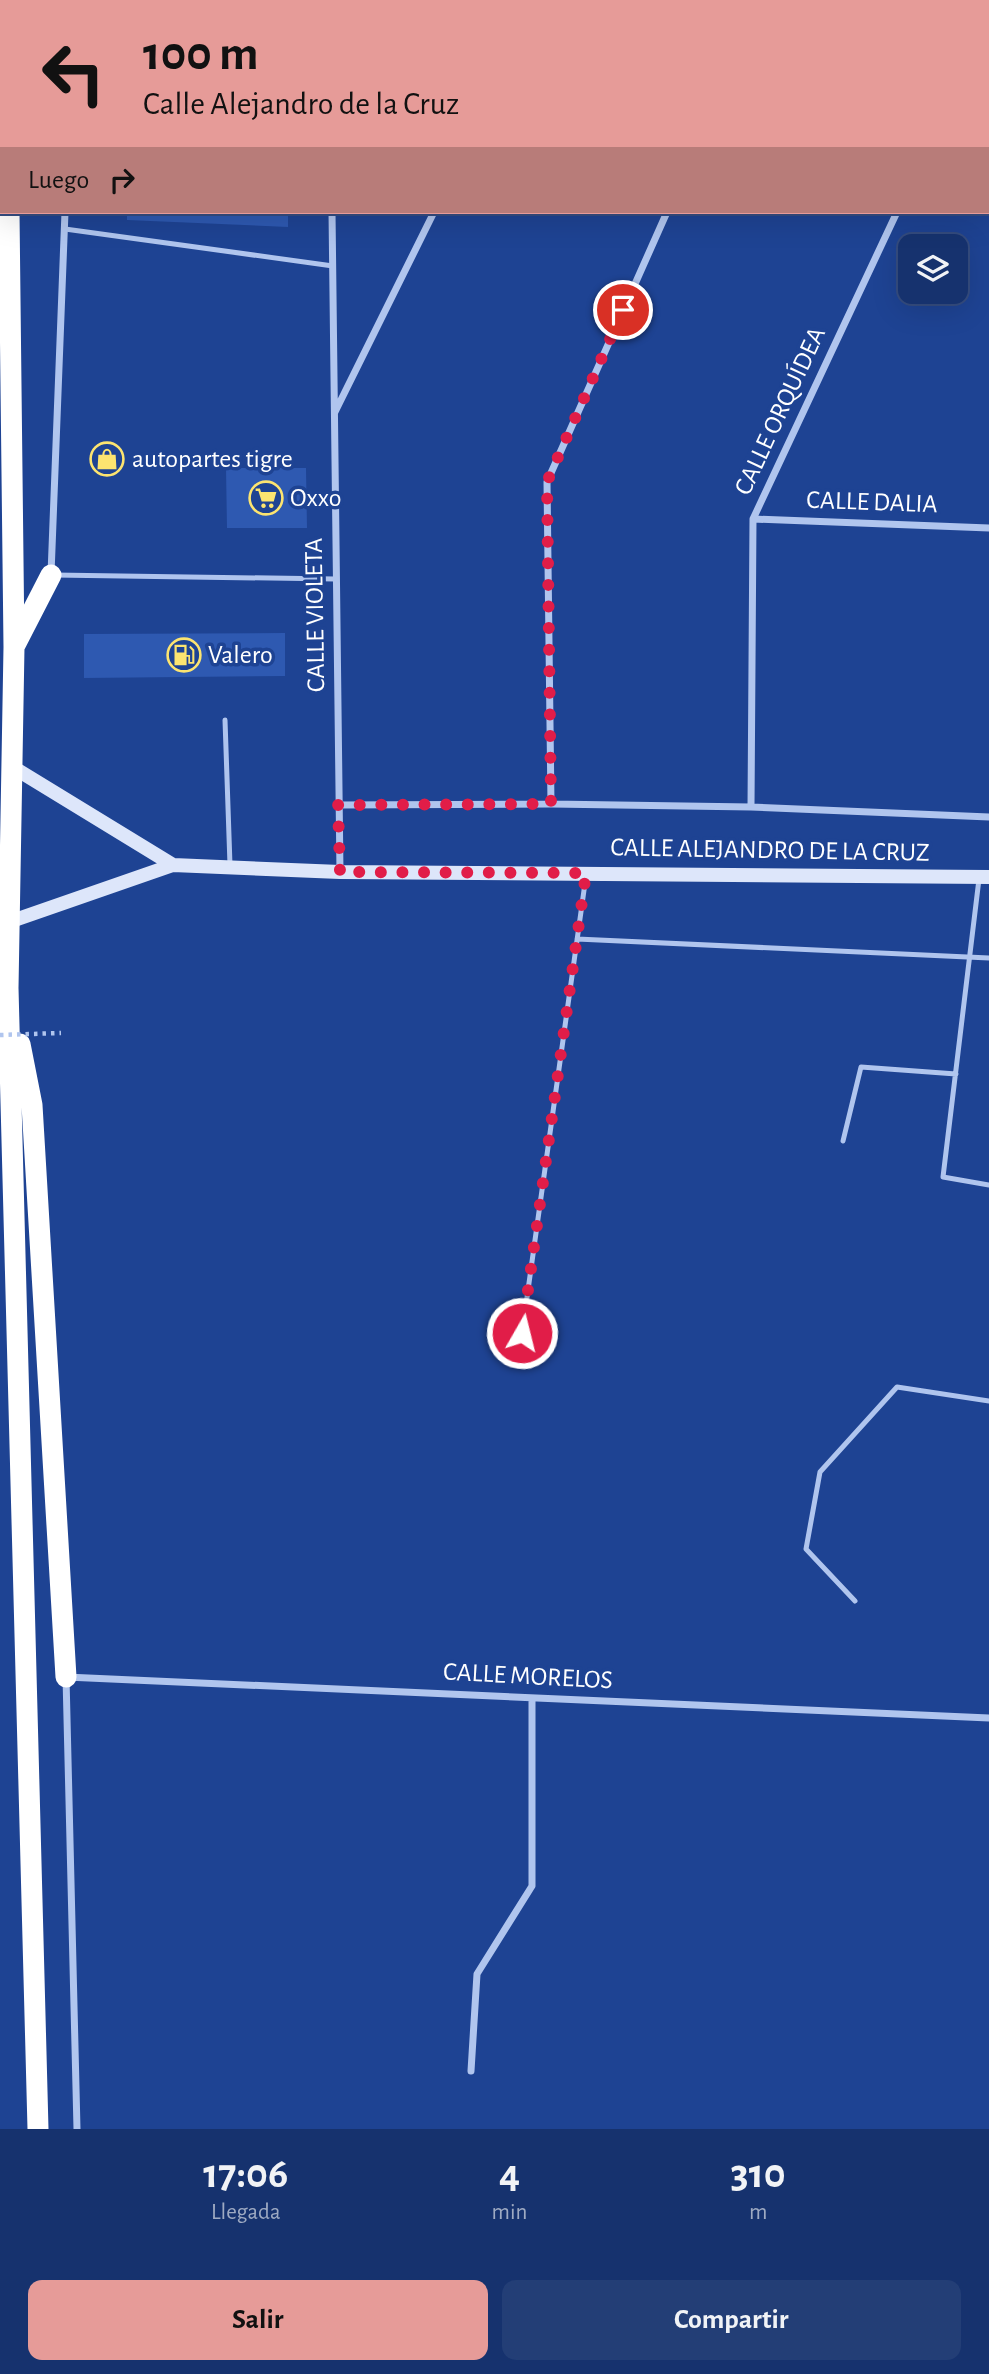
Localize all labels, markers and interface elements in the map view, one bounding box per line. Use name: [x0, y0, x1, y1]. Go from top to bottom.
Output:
icon: left: [28, 28, 119, 119]
text: 100 m: [143, 30, 259, 79]
text: Calle Alejandro de la Cruz: [143, 88, 459, 120]
icon: right: [103, 161, 141, 199]
text: Luego: [28, 167, 89, 193]
map controls: [898, 234, 968, 304]
button: layers: [898, 234, 968, 304]
pin: [593, 280, 653, 340]
icon: arrive: [604, 291, 642, 329]
street label: CALLE ORQUÍDEA: [728, 322, 830, 499]
shop icon: autopartes tigre: [88, 440, 126, 478]
place label: autopartes tigre: [132, 446, 293, 472]
supermarket icon: Oxxo: [247, 479, 285, 517]
place label: Oxxo: [290, 485, 341, 511]
street label: CALLE DALIA: [806, 487, 938, 517]
street label: CALLE VIOLETA: [301, 538, 329, 692]
fuel station icon: Valero: [165, 636, 203, 674]
place label: Valero: [208, 642, 273, 668]
street label: CALLE ALEJANDRO DE LA CRUZ: [610, 834, 930, 866]
position arrow: [485, 1296, 559, 1370]
street label: CALLE MORELOS: [443, 1659, 613, 1693]
text: 17:06: [203, 2153, 288, 2195]
text: 4: [499, 2153, 520, 2195]
text: 310: [731, 2153, 786, 2195]
text: Llegada: [211, 2201, 281, 2224]
text: min: [492, 2201, 527, 2224]
text: m: [749, 2201, 767, 2224]
button: Salir: [28, 2280, 488, 2360]
button: Compartir: [502, 2280, 961, 2360]

